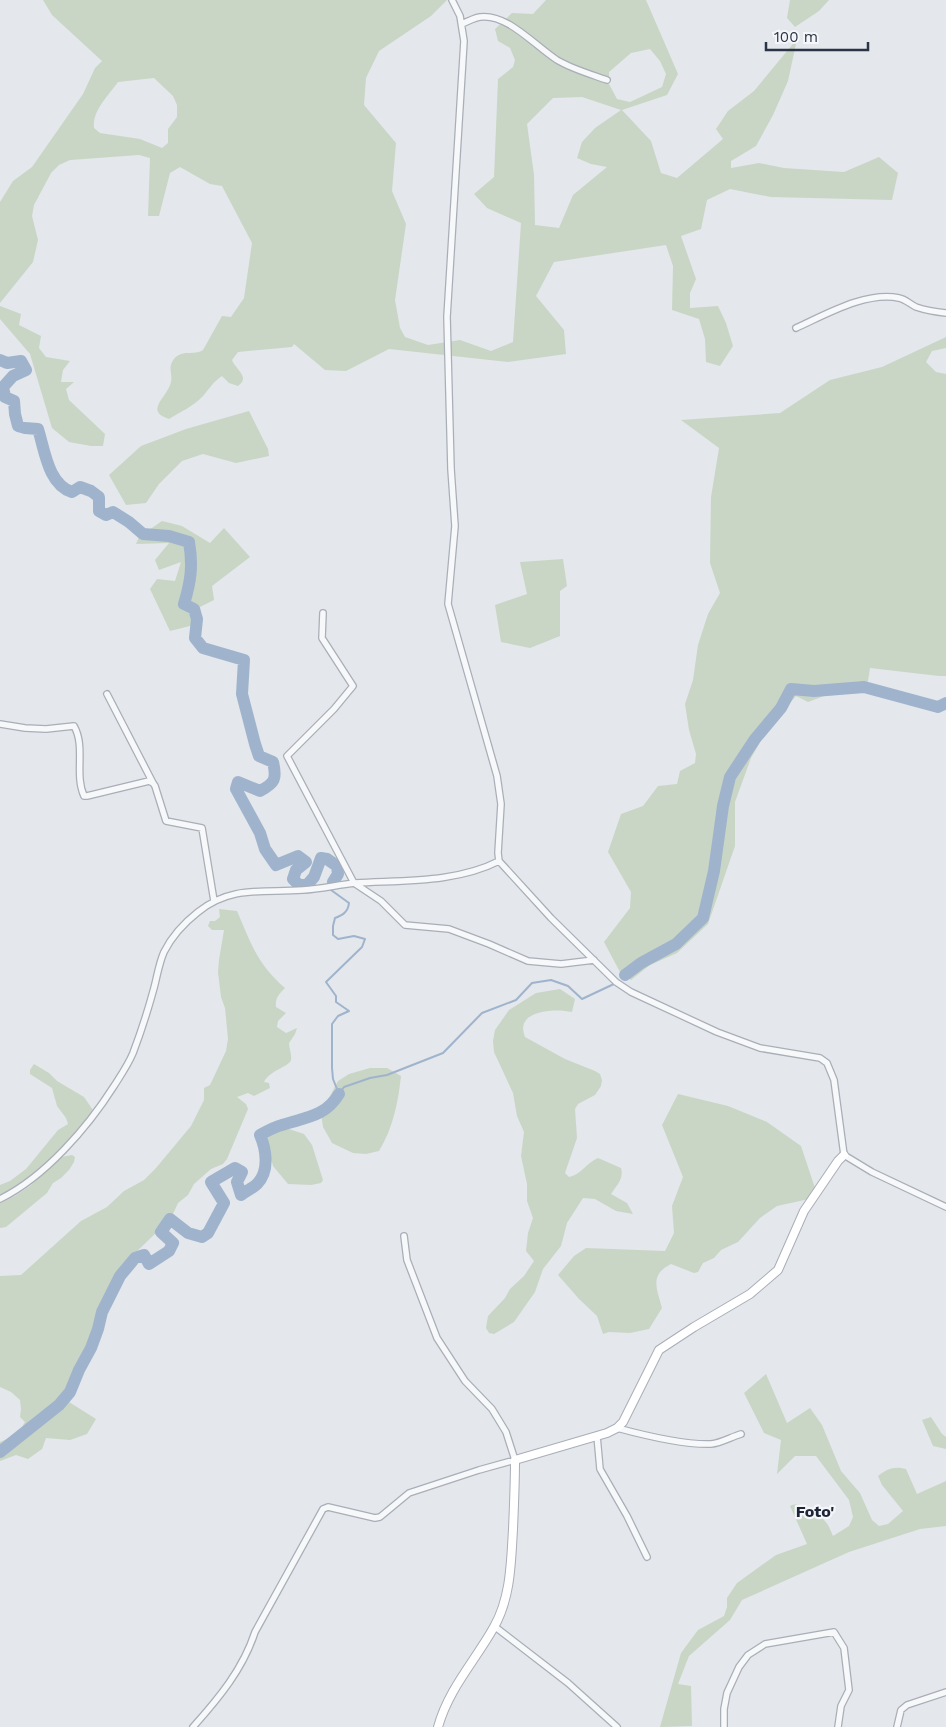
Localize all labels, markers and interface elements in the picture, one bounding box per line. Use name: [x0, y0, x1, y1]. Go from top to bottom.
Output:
scale bar: [766, 20, 868, 52]
text: 100 m: [774, 28, 818, 46]
district label: Foto': [796, 1502, 834, 1521]

